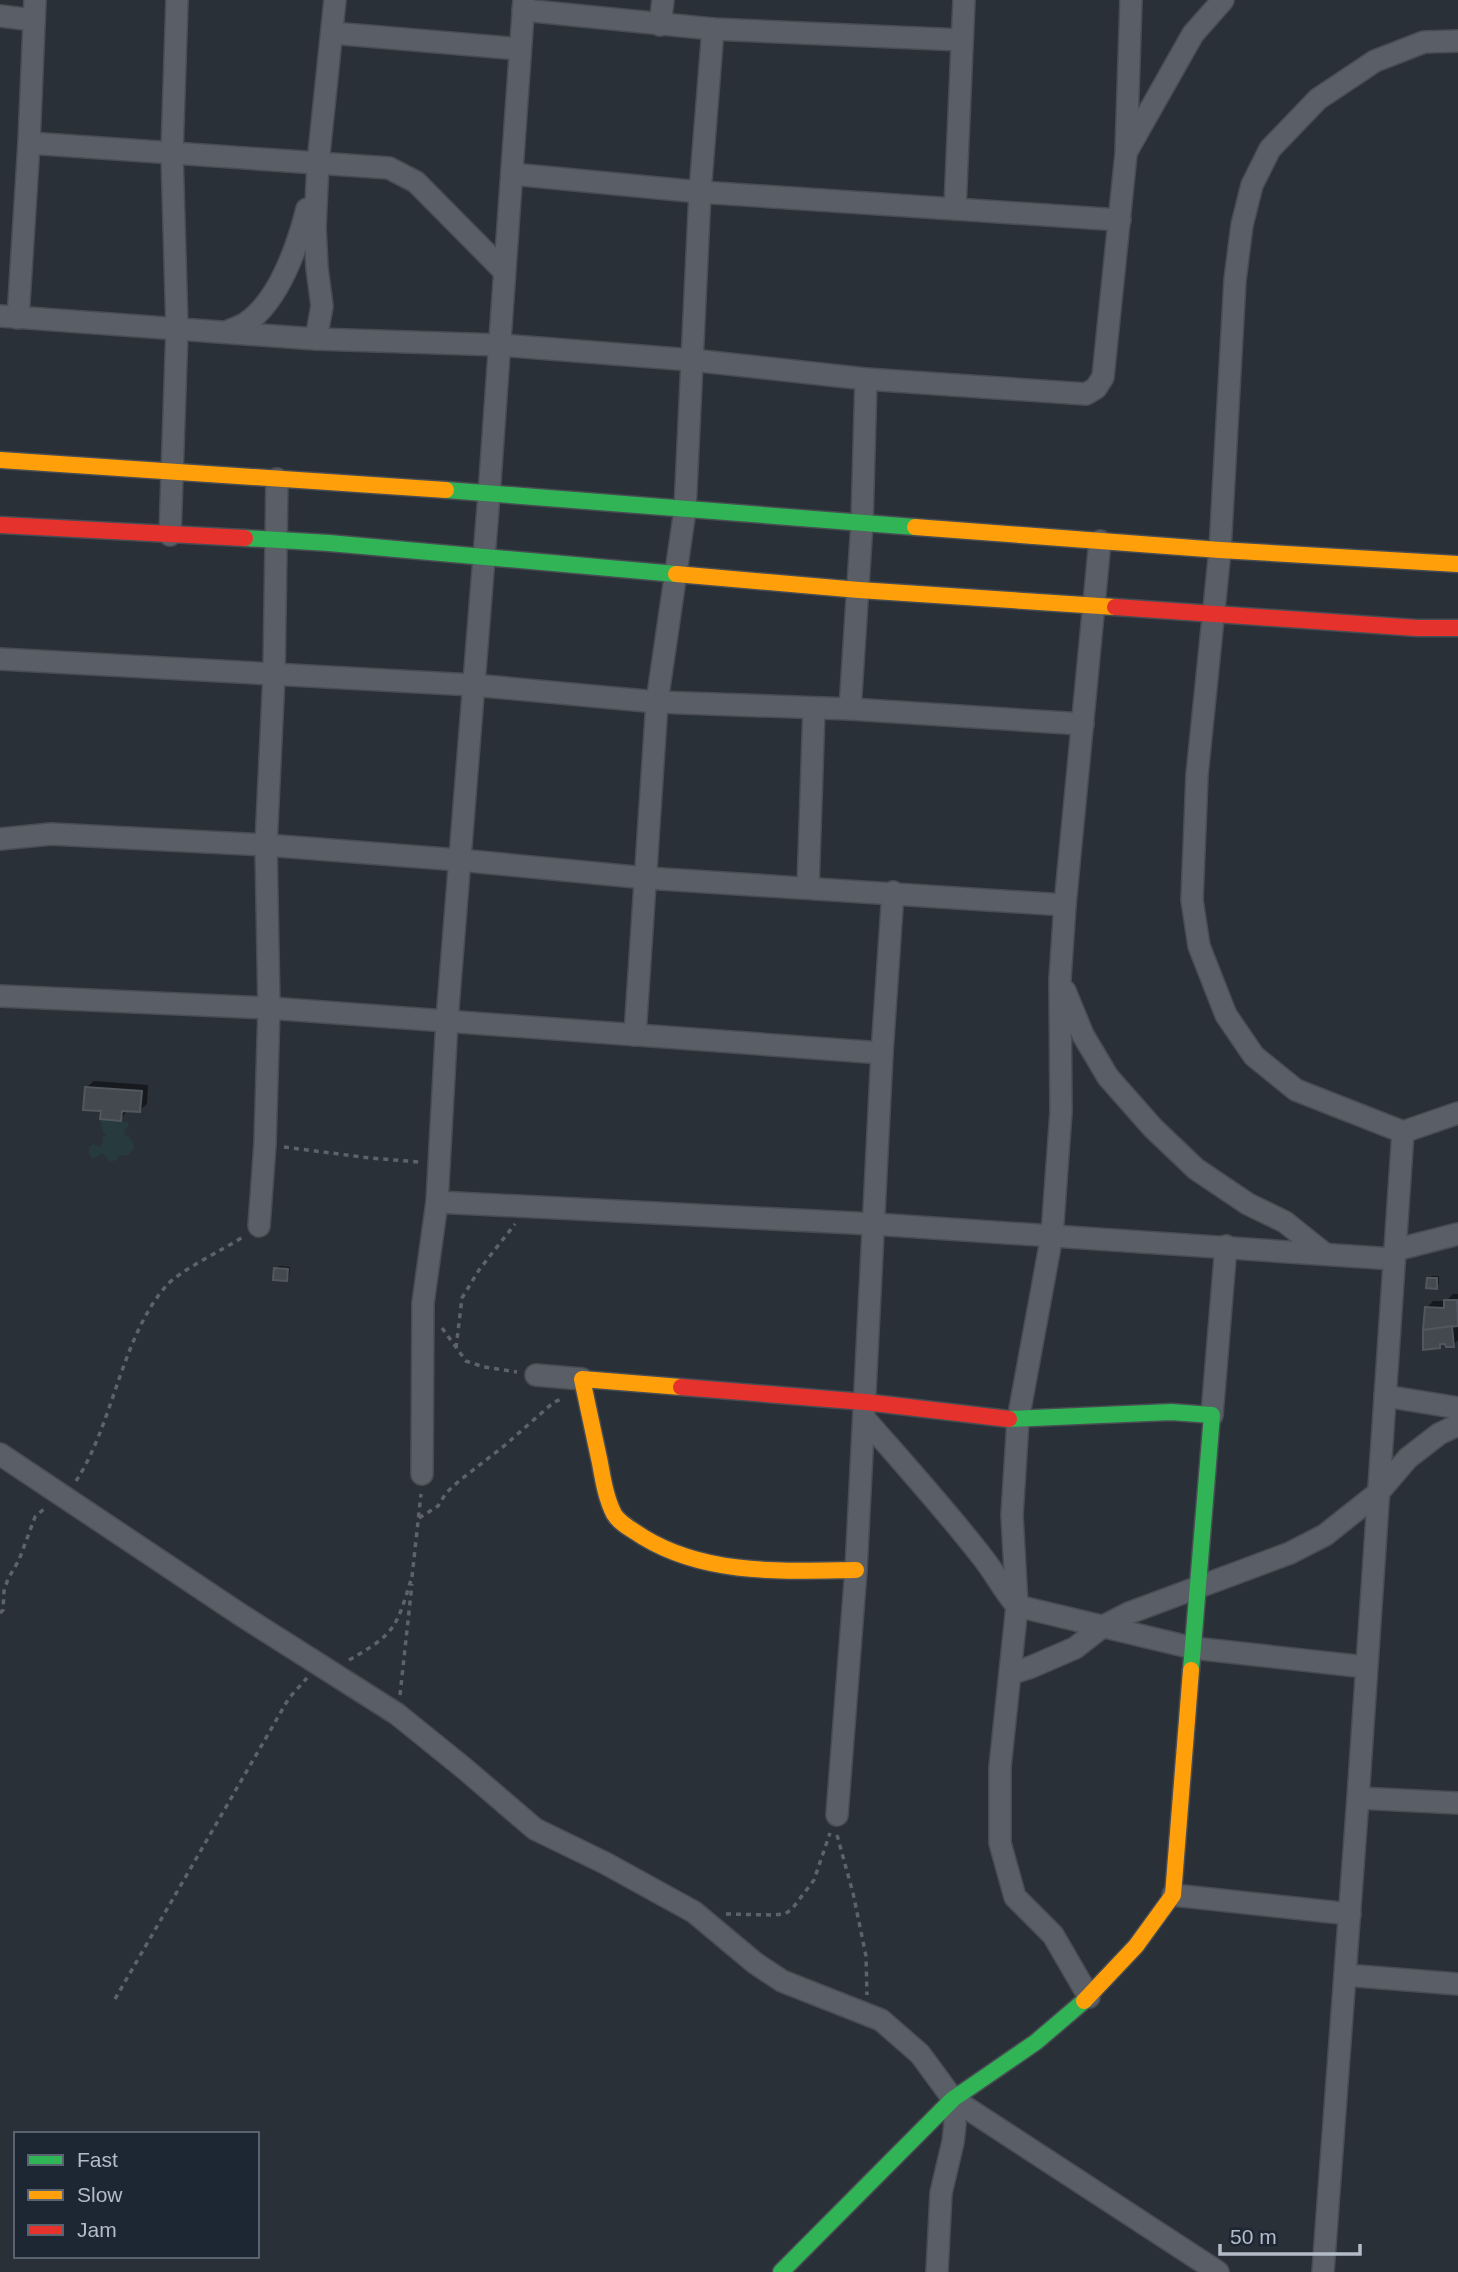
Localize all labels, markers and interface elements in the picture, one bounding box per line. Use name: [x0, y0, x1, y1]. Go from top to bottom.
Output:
legend: [14, 2132, 259, 2258]
text: Fast: [77, 2148, 118, 2171]
text: Slow: [77, 2183, 123, 2206]
scale bar: [1220, 2212, 1360, 2256]
text: Jam: [77, 2218, 117, 2241]
text: 50 m: [1230, 2225, 1277, 2248]

